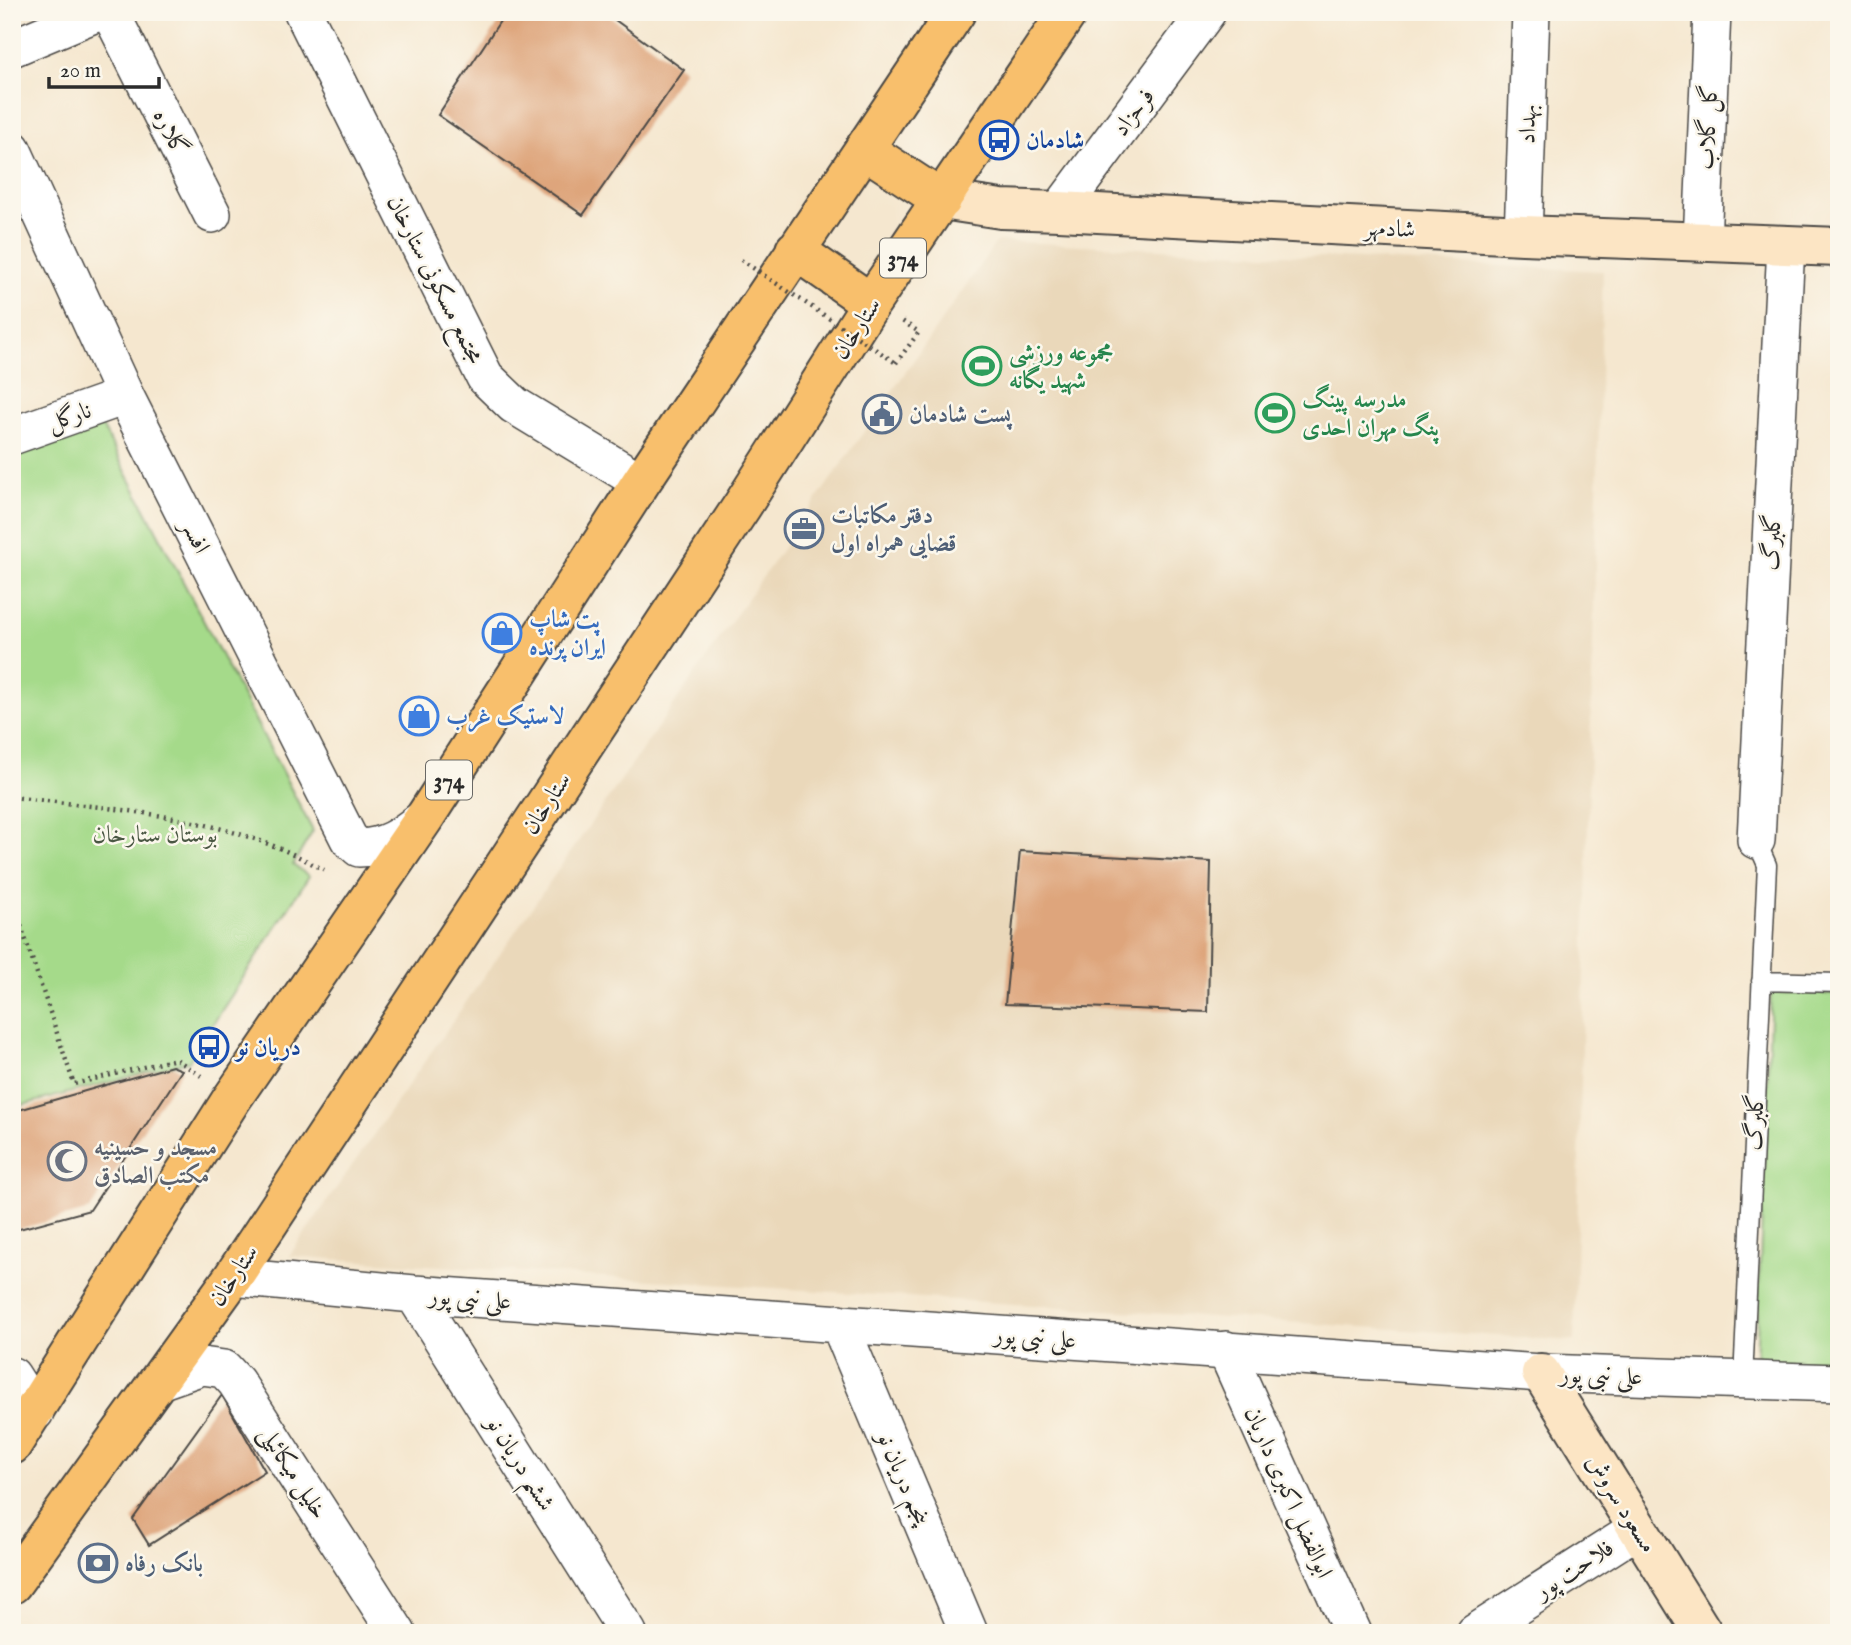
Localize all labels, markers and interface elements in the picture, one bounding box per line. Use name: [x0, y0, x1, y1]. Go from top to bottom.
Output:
scale bar: [49, 46, 159, 90]
text: 20 m: [60, 58, 101, 85]
street label: فرحزاد: [1106, 83, 1162, 143]
street label: گل گلاب: [1690, 83, 1726, 171]
street label: بهداد: [1512, 103, 1545, 145]
street label: گلاره: [145, 104, 195, 161]
bus stop icon: شادمان: [978, 119, 1020, 161]
place label: شادمان: [1026, 126, 1085, 157]
street label: مجتمع مسکونی ستارخان: [374, 190, 491, 372]
street label: شادمهر: [1361, 213, 1416, 246]
road number: 374: [880, 238, 926, 278]
street label: ستارخان: [826, 292, 889, 366]
place label: مجموعه ورزشی شهید یگانه: [1009, 338, 1113, 397]
sports icon: مجموعه ورزشی شهید یگانه: [961, 345, 1003, 387]
place label: مدرسه پینگ پنگ مهران احدی: [1302, 383, 1440, 445]
sports icon: مدرسه پینگ پنگ مهران احدی: [1254, 392, 1296, 434]
public building icon: پست شادمان: [861, 393, 903, 435]
street label: نارگل: [43, 395, 96, 439]
place label: پست شادمان: [909, 400, 1013, 431]
place label: دفتر مکاتبات قضایی همراه اول: [831, 501, 957, 560]
office icon: دفتر مکاتبات قضایی همراه اول: [783, 508, 825, 550]
street label: افسر: [172, 512, 216, 559]
street label: گلبرگ: [1755, 513, 1789, 571]
place label: پت شاپ ایران پرنده: [529, 605, 606, 664]
shop icon: پت شاپ ایران پرنده: [481, 612, 523, 654]
shop icon: لاستیک غرب: [398, 695, 440, 737]
place label: لاستیک غرب: [446, 702, 564, 733]
road number: 374: [426, 760, 472, 800]
street label: ستارخان: [516, 767, 579, 841]
park label: بوستان ستارخان: [92, 820, 218, 851]
bus stop icon: دریان نو: [188, 1026, 230, 1068]
place label: دریان نو: [233, 1033, 301, 1064]
street label: گلبرگ: [1738, 1093, 1772, 1151]
place label: مسجد و حسینیه مکتب الصادق: [94, 1133, 217, 1192]
mosque icon: مسجد و حسینیه مکتب الصادق: [46, 1140, 88, 1182]
street label: ستارخان: [202, 1239, 266, 1313]
street label: علی نبی پور: [426, 1281, 512, 1319]
street label: علی نبی پور: [991, 1320, 1077, 1358]
street label: علی نبی پور: [1557, 1359, 1643, 1394]
street label: ابوالفضل اکبری داریان: [1236, 1402, 1339, 1583]
street label: ششم دریان نو: [471, 1409, 561, 1521]
street label: خلیل میکائیلی: [251, 1420, 334, 1525]
street label: پنجم دریان‌ نو: [864, 1425, 937, 1534]
street label: مسعود سروش: [1578, 1449, 1663, 1559]
street label: فلاحت پور: [1528, 1533, 1620, 1608]
bank icon: بانک رفاه: [77, 1542, 119, 1584]
place label: بانک رفاه: [125, 1549, 203, 1580]

